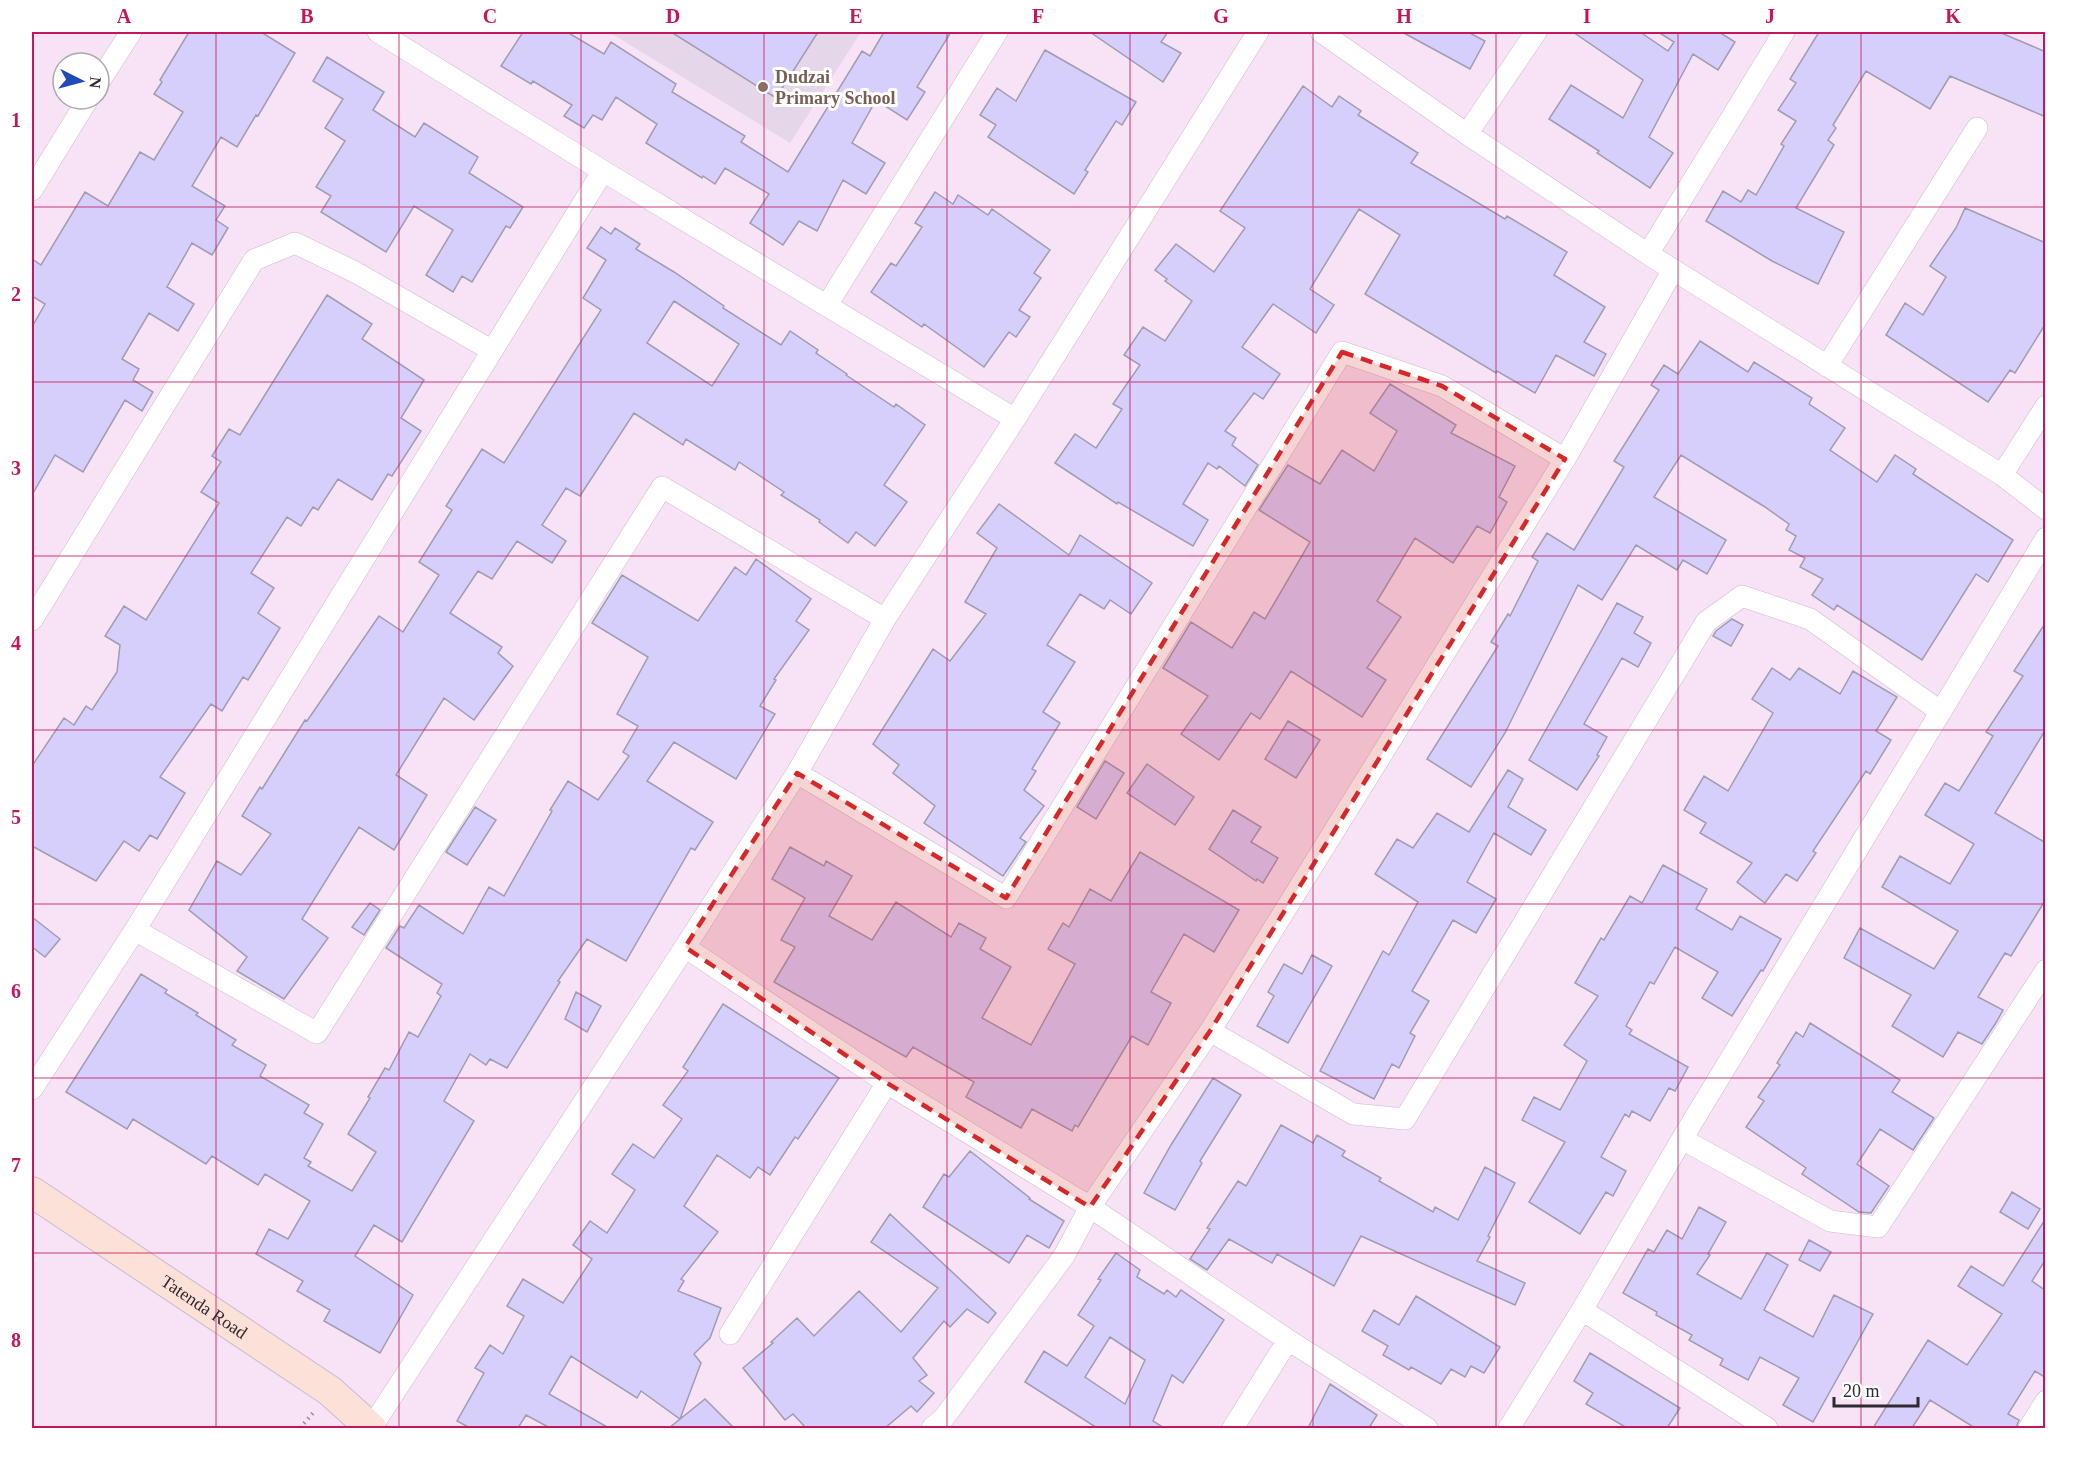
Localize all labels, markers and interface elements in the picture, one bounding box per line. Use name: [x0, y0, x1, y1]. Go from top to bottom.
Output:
text: A: [117, 5, 132, 27]
text: B: [300, 5, 314, 27]
text: C: [483, 5, 497, 27]
text: D: [666, 5, 680, 27]
text: E: [849, 5, 863, 27]
text: F: [1032, 5, 1044, 27]
text: G: [1213, 5, 1229, 27]
text: H: [1396, 5, 1412, 27]
text: I: [1583, 5, 1591, 27]
text: J: [1765, 5, 1775, 27]
text: K: [1945, 5, 1961, 27]
north arrow: [51, 51, 111, 111]
place label: Dudzai Primary School: [775, 67, 895, 108]
text: N: [86, 76, 104, 90]
marker: Dudzai Primary School: [756, 80, 770, 94]
text: 1: [11, 109, 21, 131]
text: 2: [11, 283, 21, 305]
text: 3: [11, 457, 21, 479]
text: 4: [11, 632, 21, 654]
text: 5: [11, 806, 21, 828]
text: 6: [11, 980, 21, 1002]
text: 7: [11, 1154, 21, 1176]
street label: Tatenda Road: [157, 1271, 251, 1343]
text: 8: [11, 1329, 21, 1351]
scale bar: [1834, 1370, 1918, 1408]
text: 20 m: [1843, 1381, 1880, 1401]

